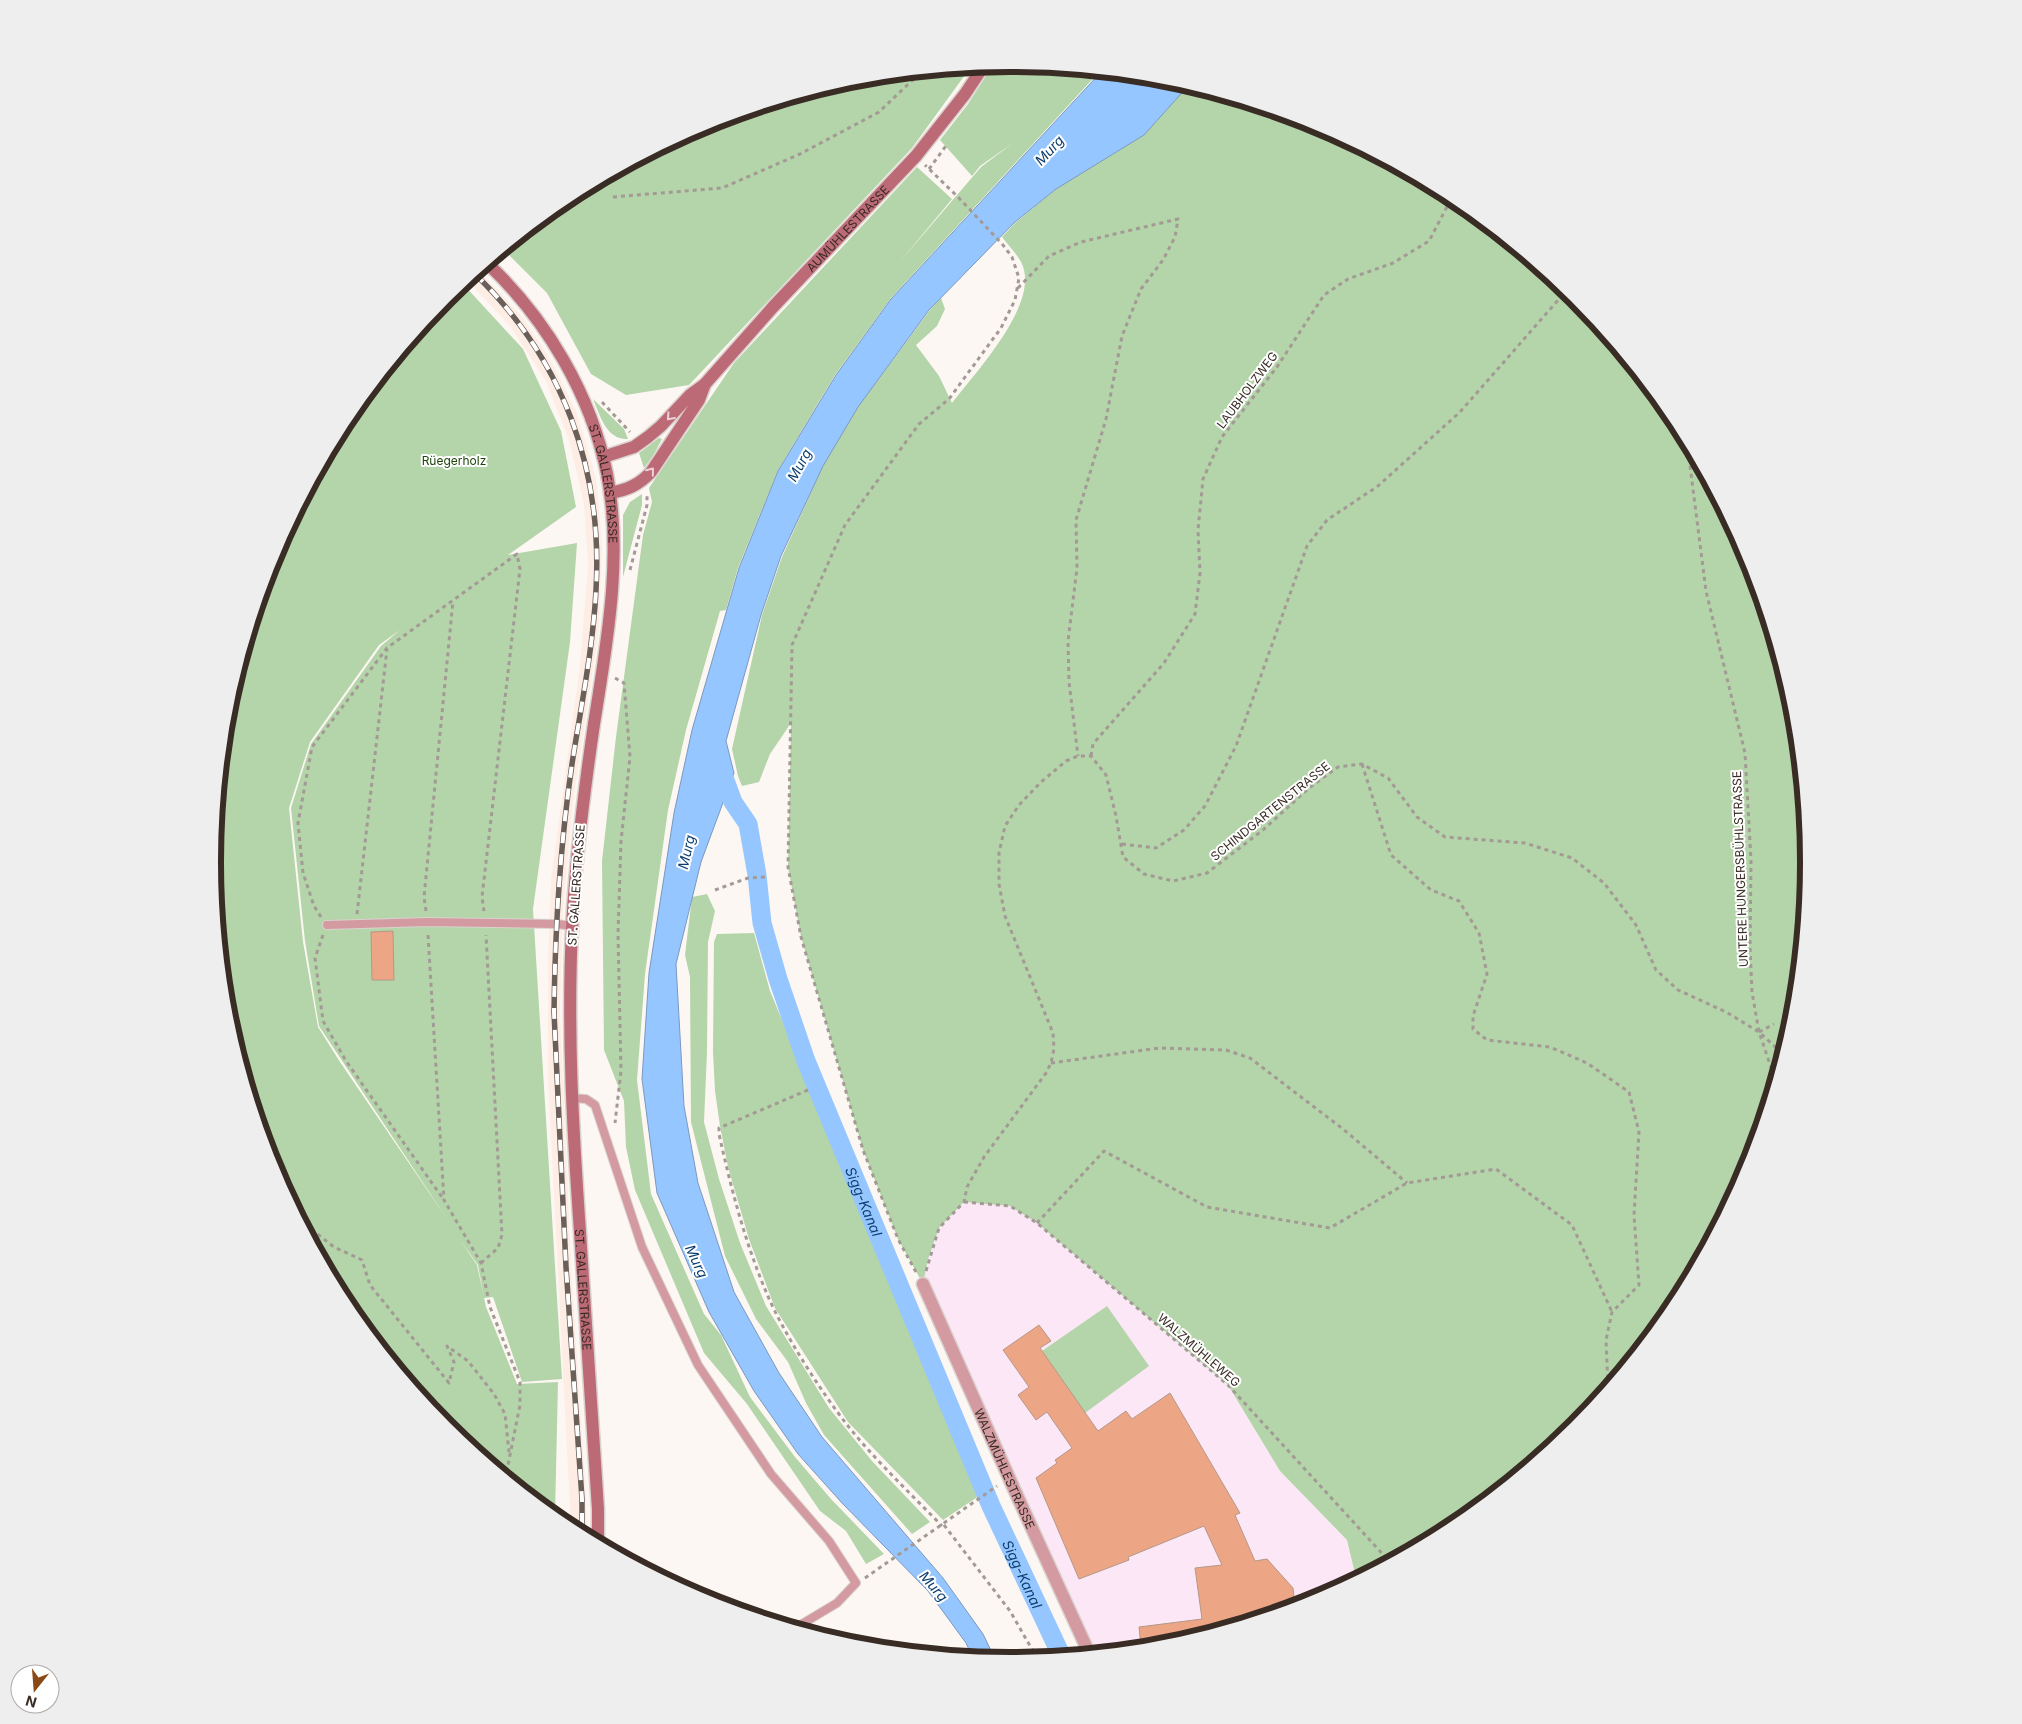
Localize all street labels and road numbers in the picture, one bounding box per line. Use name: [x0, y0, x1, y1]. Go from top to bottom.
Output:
street label: AUMÜHLESTRASSE: [803, 182, 892, 275]
street label: LAUBHOLZWEG: [1213, 349, 1281, 431]
street label: ST. GALLERSTRASSE: [586, 422, 621, 543]
street label: SCHINDGARTENSTRASSE: [1207, 758, 1333, 864]
street label: UNTERE HUNGERSBÜHLSTRASSE: [1729, 771, 1751, 967]
street label: ST. GALLERSTRASSE: [564, 824, 588, 946]
street label: ST. GALLERSTRASSE: [572, 1229, 595, 1351]
street label: WALZMÜHLEWEG: [1155, 1310, 1243, 1390]
street label: WALZMÜHLESTRASSE: [972, 1406, 1039, 1531]

